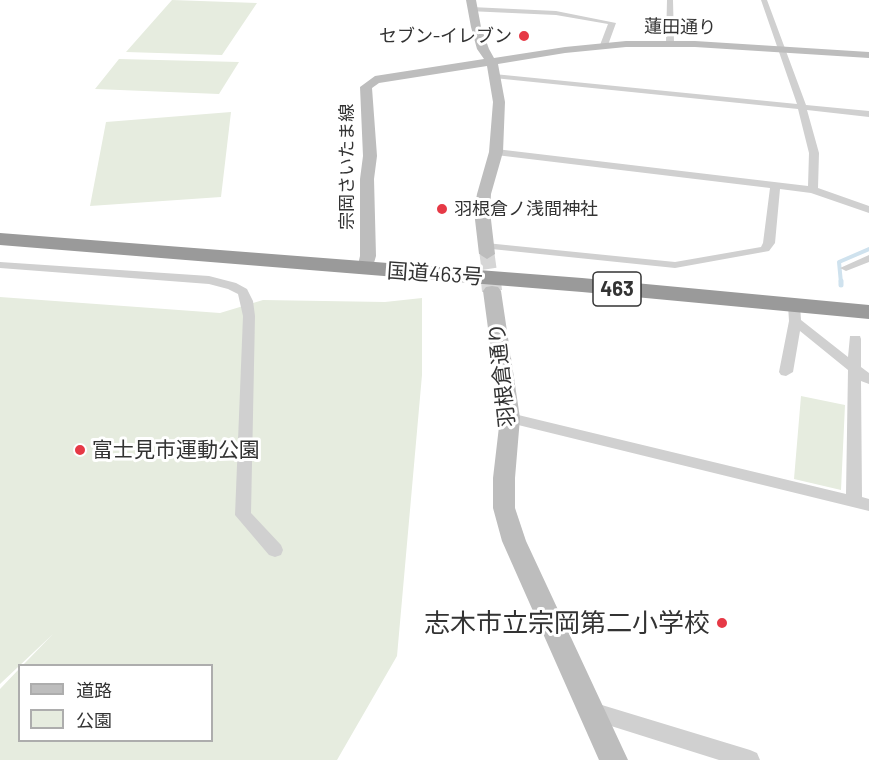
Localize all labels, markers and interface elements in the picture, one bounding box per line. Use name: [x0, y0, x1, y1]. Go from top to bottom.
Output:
street label: 蓮田通り: [644, 16, 716, 38]
place label: セブン-イレブン: [379, 25, 512, 47]
marker: セブン-イレブン: [517, 29, 531, 43]
street label: 宗岡さいたま線: [336, 104, 358, 230]
place label: 羽根倉ノ浅間神社: [454, 198, 598, 220]
marker: 羽根倉ノ浅間神社: [435, 202, 449, 216]
street label: 国道463号: [386, 258, 484, 290]
road number: 463: [593, 272, 641, 306]
street label: 羽根倉通り: [484, 321, 520, 429]
place label: 富士見市運動公園: [92, 437, 260, 463]
marker: 富士見市運動公園: [73, 443, 87, 457]
place label: 志木市立宗岡第二小学校: [424, 607, 710, 639]
marker: 志木市立宗岡第二小学校: [715, 616, 729, 630]
legend: [18, 664, 213, 742]
text: 道路: [76, 679, 112, 701]
text: 公園: [76, 709, 112, 731]

